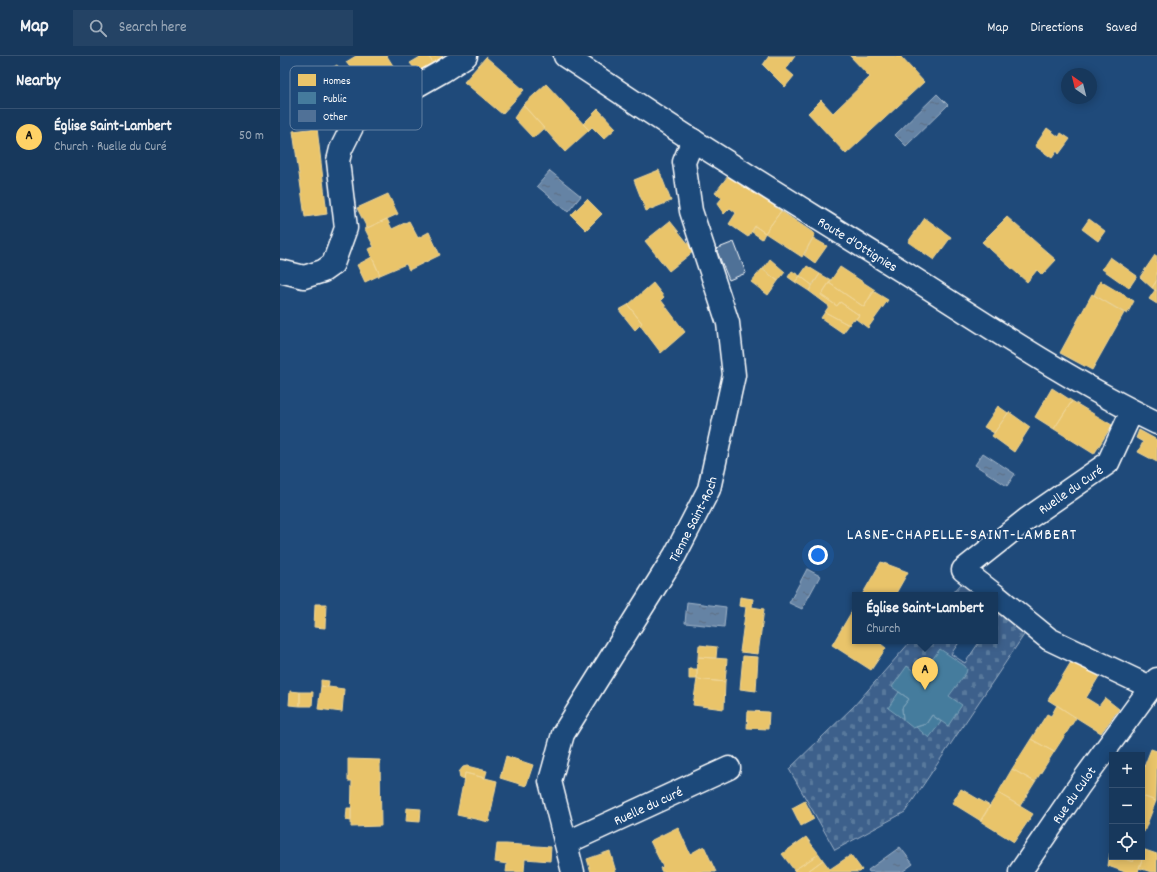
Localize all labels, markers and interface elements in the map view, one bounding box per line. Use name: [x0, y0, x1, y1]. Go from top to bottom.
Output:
search box: [73, 10, 353, 46]
text: Map: [20, 14, 49, 41]
icon: search: [87, 17, 109, 39]
text: Search here: [119, 17, 187, 39]
text: Map: [987, 18, 1009, 38]
text: Directions: [1031, 18, 1084, 38]
text: Saved: [1106, 18, 1137, 38]
legend: [290, 66, 422, 130]
north arrow: [1061, 68, 1097, 104]
text: Nearby: [16, 70, 60, 94]
text: Homes: [323, 74, 351, 90]
text: Public: [323, 92, 347, 108]
text: Other: [323, 110, 348, 126]
text: Église Saint-Lambert: [54, 116, 172, 138]
text: A: [25, 127, 33, 146]
text: 50 m: [239, 127, 264, 146]
text: Church · Ruelle du Curé: [54, 138, 167, 157]
street label: Route d'Ottignies: [813, 213, 901, 278]
street label: Ruelle du Curé: [1035, 461, 1108, 520]
street label: Tienne Saint-Roch: [665, 475, 723, 567]
district label: LASNE-CHAPELLE-SAINT-LAMBERT: [847, 524, 1077, 547]
your location: [808, 545, 828, 565]
popup: [852, 592, 998, 644]
text: Église Saint-Lambert: [866, 598, 984, 620]
text: Church: [866, 620, 900, 639]
pin: A: [912, 657, 938, 690]
map controls: [1109, 752, 1145, 860]
button: +: [1109, 752, 1145, 788]
street label: Rue du Culot: [1048, 763, 1102, 828]
street label: Ruelle du curé: [611, 783, 686, 832]
button: −: [1109, 788, 1145, 824]
button: locate: [1109, 824, 1145, 860]

